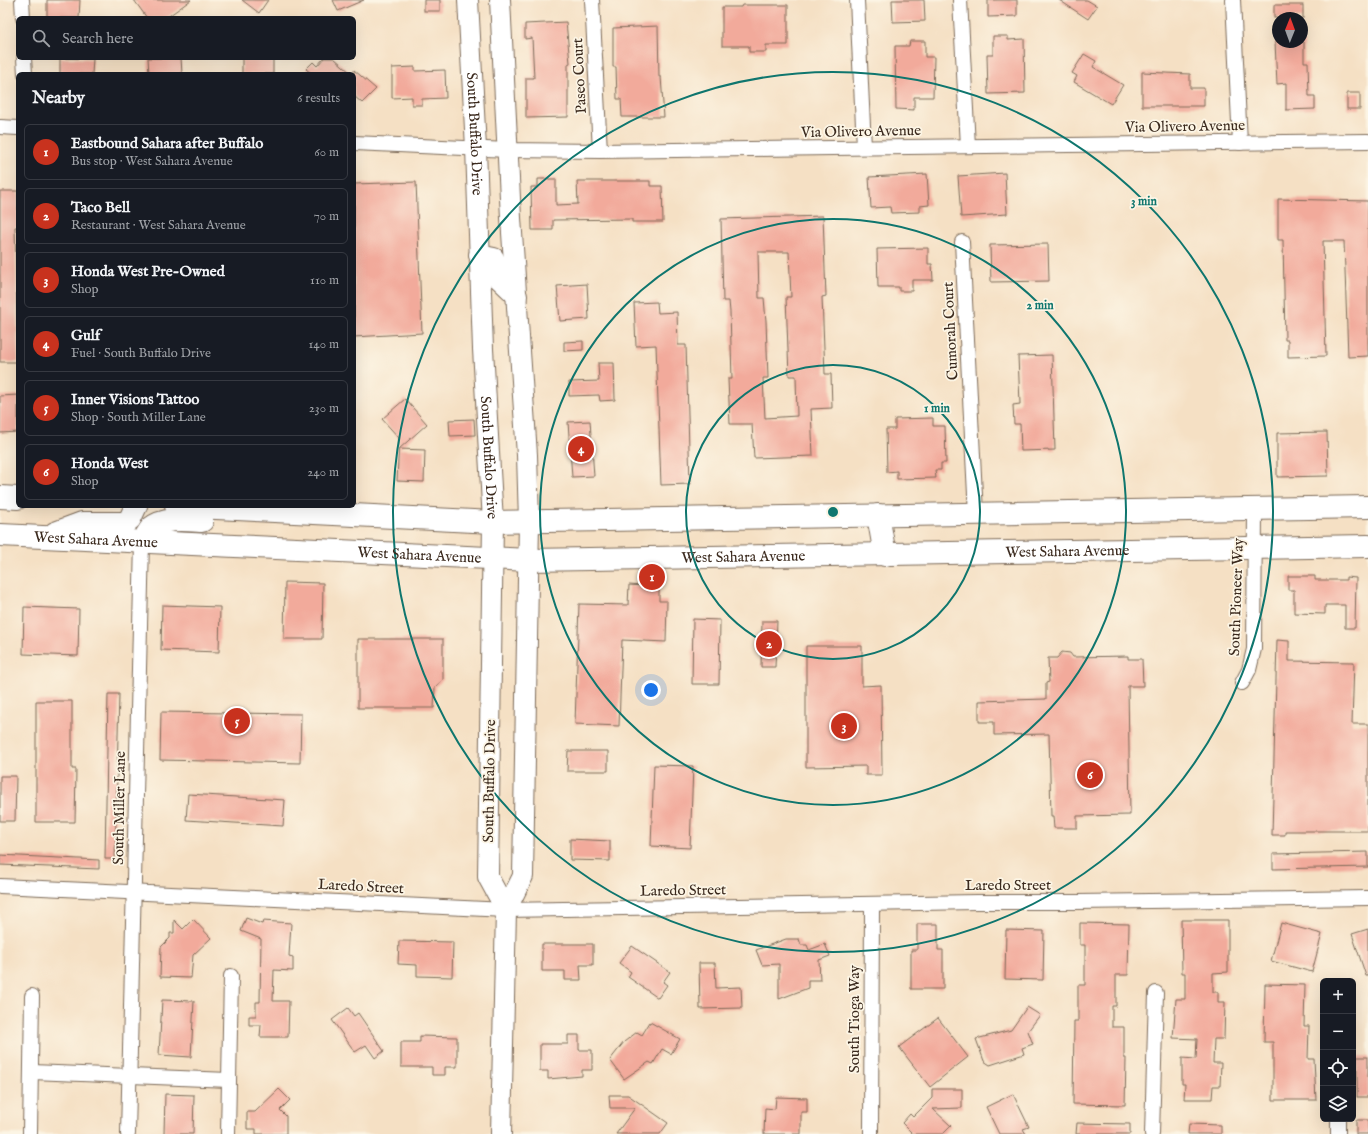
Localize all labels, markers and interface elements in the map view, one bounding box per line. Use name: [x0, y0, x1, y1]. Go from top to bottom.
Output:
north arrow: [1272, 12, 1308, 48]
search box: [16, 16, 356, 60]
icon: search: [30, 27, 52, 49]
text: Search here: [62, 29, 133, 48]
street label: Paseo Court: [568, 38, 591, 114]
street label: South Buffalo Drive: [462, 72, 487, 196]
text: Nearby: [32, 88, 85, 109]
text: 6 results: [297, 90, 340, 107]
street label: Via Olivero Avenue: [1124, 116, 1245, 137]
street label: Via Olivero Avenue: [800, 121, 921, 142]
text: Eastbound Sahara after Buffalo: [71, 134, 263, 153]
text: 1: [44, 144, 48, 161]
text: 60 m: [314, 144, 339, 161]
text: Bus stop · West Sahara Avenue: [71, 153, 233, 170]
text: 3 min: [1131, 194, 1158, 209]
text: Taco Bell: [71, 198, 130, 217]
text: 2: [43, 208, 49, 225]
text: 70 m: [314, 208, 339, 225]
text: Restaurant · West Sahara Avenue: [71, 217, 246, 234]
text: Honda West Pre-Owned: [71, 262, 225, 281]
text: 3: [44, 272, 48, 289]
text: 110 m: [310, 272, 339, 289]
text: Shop: [71, 281, 99, 298]
street label: Cumorah Court: [938, 281, 963, 381]
text: 2 min: [1026, 298, 1054, 313]
text: Gulf: [71, 326, 100, 345]
text: 4: [43, 336, 49, 353]
text: 140 m: [309, 336, 339, 353]
text: Fuel · South Buffalo Drive: [71, 345, 211, 362]
text: Inner Visions Tattoo: [71, 390, 199, 409]
street label: South Buffalo Drive: [476, 395, 502, 520]
text: 5: [44, 400, 48, 417]
text: 230 m: [309, 400, 339, 417]
text: 1 min: [924, 401, 951, 416]
text: Shop · South Miller Lane: [71, 409, 206, 426]
pin: 4: [568, 434, 594, 464]
text: Honda West: [71, 454, 148, 473]
text: 6: [43, 464, 49, 481]
text: 240 m: [307, 464, 339, 481]
text: Shop: [71, 473, 99, 490]
centre of rings: [826, 505, 840, 519]
street label: West Sahara Avenue: [33, 528, 158, 552]
street label: South Pioneer Way: [1225, 537, 1248, 656]
street label: West Sahara Avenue: [1005, 541, 1130, 562]
street label: West Sahara Avenue: [357, 543, 482, 568]
street label: West Sahara Avenue: [681, 546, 806, 567]
pin: 1: [639, 562, 665, 592]
pin: 2: [756, 629, 782, 659]
your location: [641, 680, 661, 700]
pin: 5: [224, 706, 250, 736]
pin: 3: [831, 711, 857, 741]
street label: South Buffalo Drive: [479, 719, 500, 843]
street label: South Miller Lane: [109, 751, 130, 865]
pin: 6: [1077, 760, 1103, 790]
street label: Laredo Street: [317, 875, 404, 898]
street label: Laredo Street: [965, 876, 1051, 895]
street label: Laredo Street: [640, 880, 726, 901]
street label: South Tioga Way: [845, 964, 864, 1073]
map controls: [1320, 978, 1356, 1122]
button: +: [1320, 978, 1356, 1014]
button: −: [1320, 1014, 1356, 1050]
button: locate: [1320, 1050, 1356, 1086]
button: layers: [1320, 1086, 1356, 1122]

